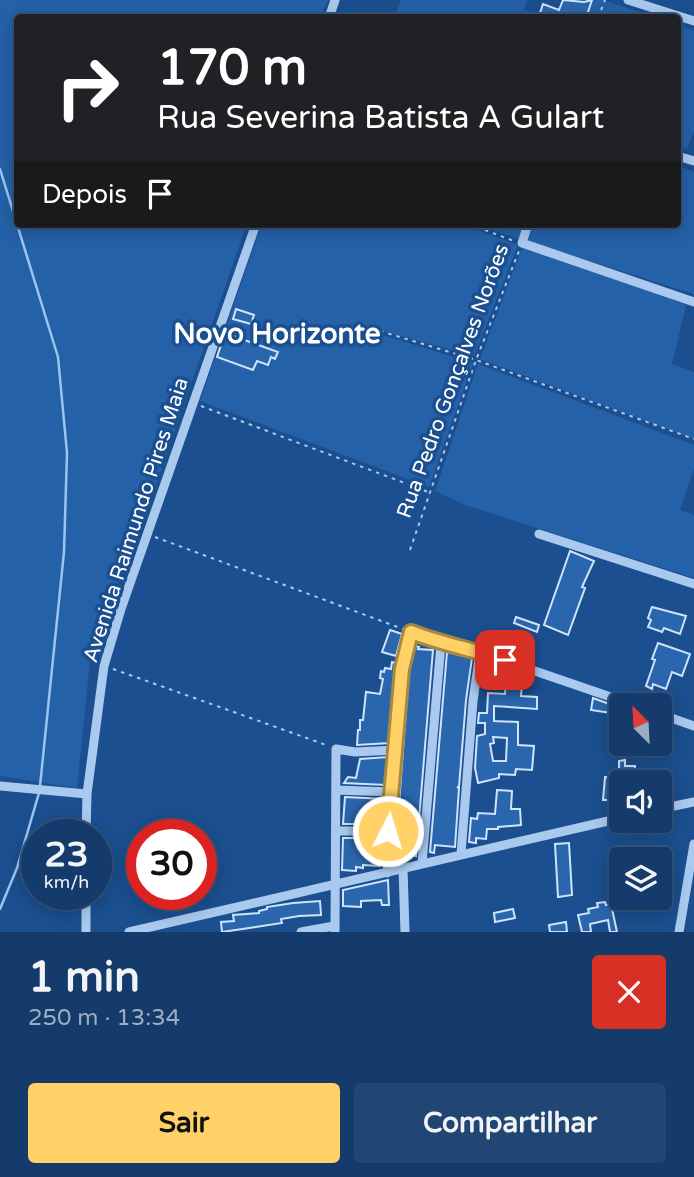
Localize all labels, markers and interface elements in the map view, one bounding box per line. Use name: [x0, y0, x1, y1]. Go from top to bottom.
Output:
text: 170 m: [157, 39, 307, 98]
icon: right: [42, 42, 133, 133]
text: Rua Severina Batista A Gulart: [157, 99, 604, 137]
icon: arrive: [141, 175, 179, 213]
text: Depois: [42, 179, 127, 210]
street label: Rua Pedro Gonçalves Norões: [392, 241, 514, 521]
district label: Novo Horizonte: [173, 317, 381, 351]
street label: Avenida Raimundo Pires Maia: [78, 374, 194, 666]
pin: [475, 630, 535, 690]
icon: arrive: [486, 641, 524, 679]
north arrow: [609, 693, 672, 756]
map controls: [609, 693, 672, 910]
button: sound: [609, 770, 672, 833]
position arrow: [351, 794, 425, 868]
speed limit sign: 30: [126, 819, 217, 910]
text: 23: [45, 834, 88, 876]
button: layers: [609, 847, 672, 910]
text: km/h: [44, 871, 89, 893]
text: 1 min: [28, 952, 140, 1003]
button: close: [592, 955, 666, 1029]
text: 250 m · 13:34: [28, 1004, 180, 1032]
button: Sair: [28, 1083, 340, 1163]
button: Compartilhar: [354, 1083, 666, 1163]

